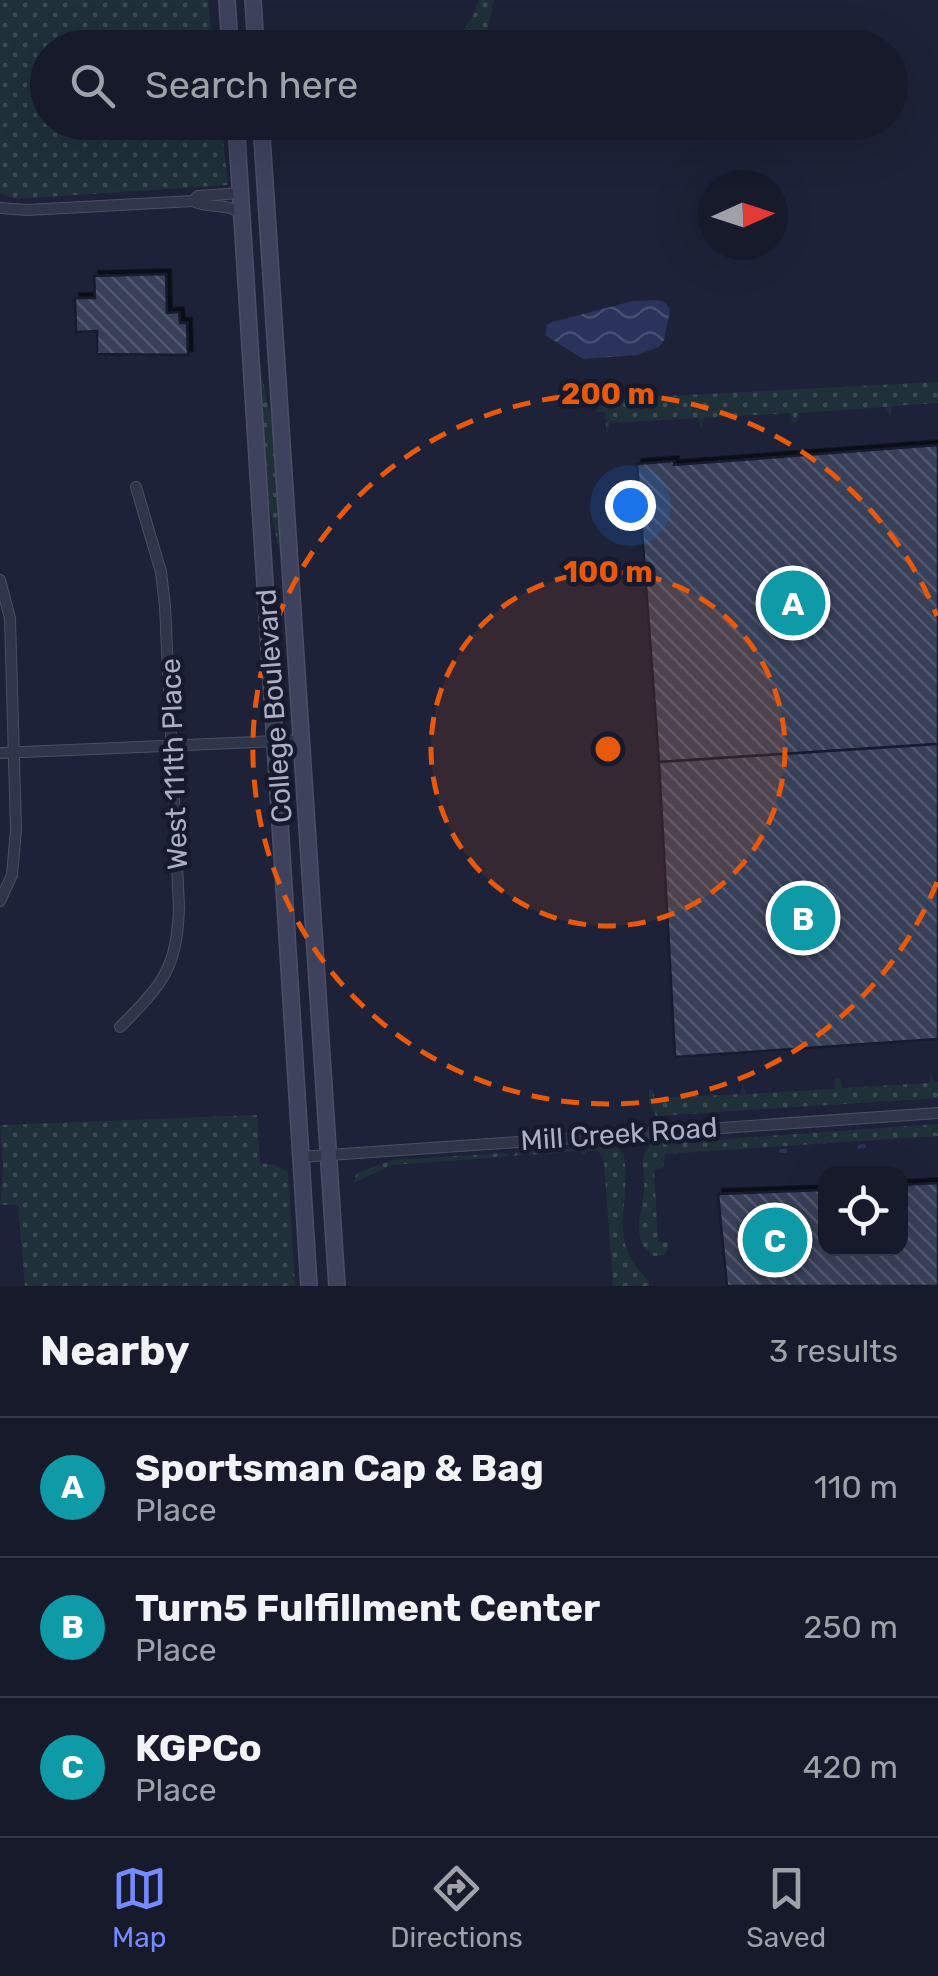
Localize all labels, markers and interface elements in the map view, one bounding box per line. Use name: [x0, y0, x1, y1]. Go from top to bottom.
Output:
search box: [30, 30, 908, 140]
icon: search: [65, 58, 120, 113]
text: Search here: [145, 62, 358, 108]
north arrow: [698, 170, 788, 260]
text: 200 m: [561, 376, 655, 412]
your location: [605, 480, 656, 531]
text: 100 m: [563, 554, 653, 590]
pin: A: [760, 566, 826, 640]
street label: College Boulevard: [249, 588, 299, 824]
street label: West 111th Place: [154, 658, 194, 870]
centre of rings: [590, 731, 626, 767]
pin: B: [770, 880, 836, 956]
street label: Mill Creek Road: [519, 1111, 719, 1157]
map controls: [818, 1166, 908, 1256]
button: locate: [818, 1166, 908, 1256]
pin: C: [742, 1202, 808, 1278]
text: Nearby: [40, 1326, 190, 1376]
text: 3 results: [769, 1332, 898, 1370]
text: Sportsman Cap & Bag: [135, 1445, 544, 1491]
text: A: [61, 1468, 84, 1506]
text: 110 m: [814, 1468, 898, 1506]
text: Place: [135, 1491, 217, 1529]
text: Turn5 Fulfillment Center: [135, 1585, 600, 1631]
text: B: [61, 1608, 84, 1646]
text: 250 m: [804, 1608, 898, 1646]
text: Place: [135, 1631, 217, 1669]
text: KGPCo: [135, 1725, 262, 1771]
text: C: [61, 1748, 84, 1786]
text: 420 m: [803, 1748, 898, 1786]
text: Place: [135, 1771, 217, 1809]
tab: Map: [112, 1861, 167, 1954]
tab: Directions: [390, 1861, 523, 1954]
tab: Saved: [746, 1861, 826, 1954]

